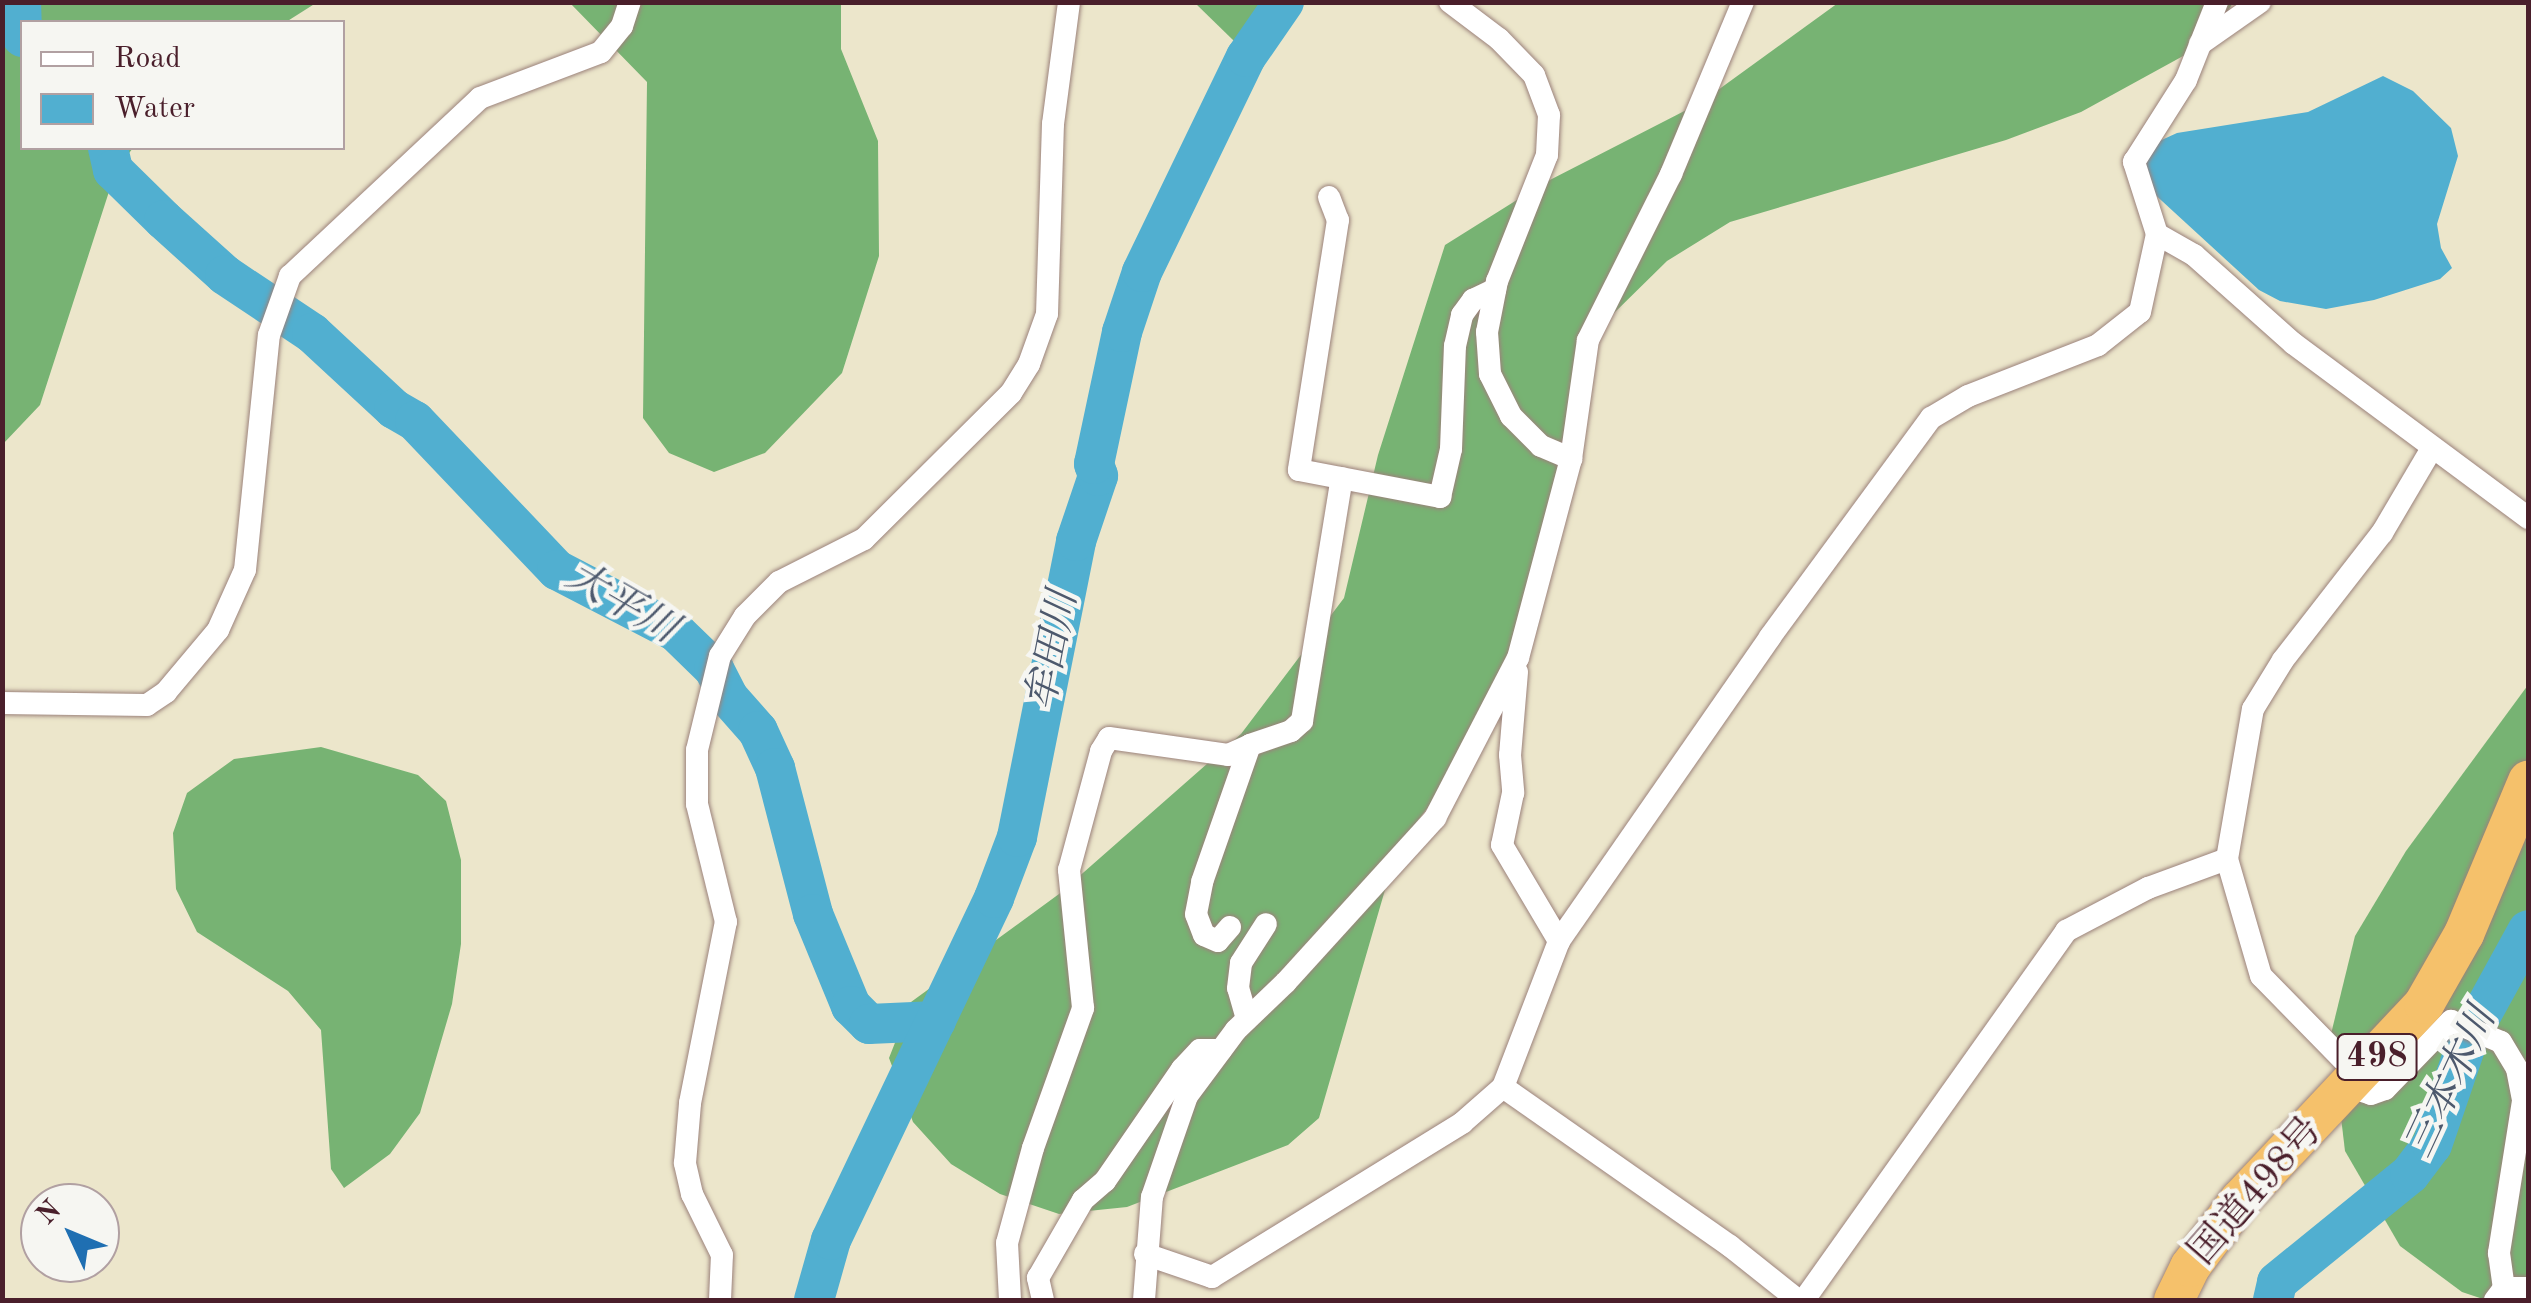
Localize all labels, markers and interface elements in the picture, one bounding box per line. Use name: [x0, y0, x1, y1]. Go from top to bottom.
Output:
legend: [20, 20, 345, 150]
text: Road: [114, 44, 181, 74]
text: Water: [114, 94, 195, 124]
water label: 大平川: [557, 553, 685, 655]
water label: 牟田川: [1019, 588, 1089, 714]
water label: 三本木川: [2396, 1000, 2508, 1166]
road number: 498: [2334, 1027, 2420, 1087]
street label: 国道498号: [2181, 1109, 2333, 1275]
north arrow: [20, 1183, 120, 1283]
text: N: [32, 1196, 67, 1231]

